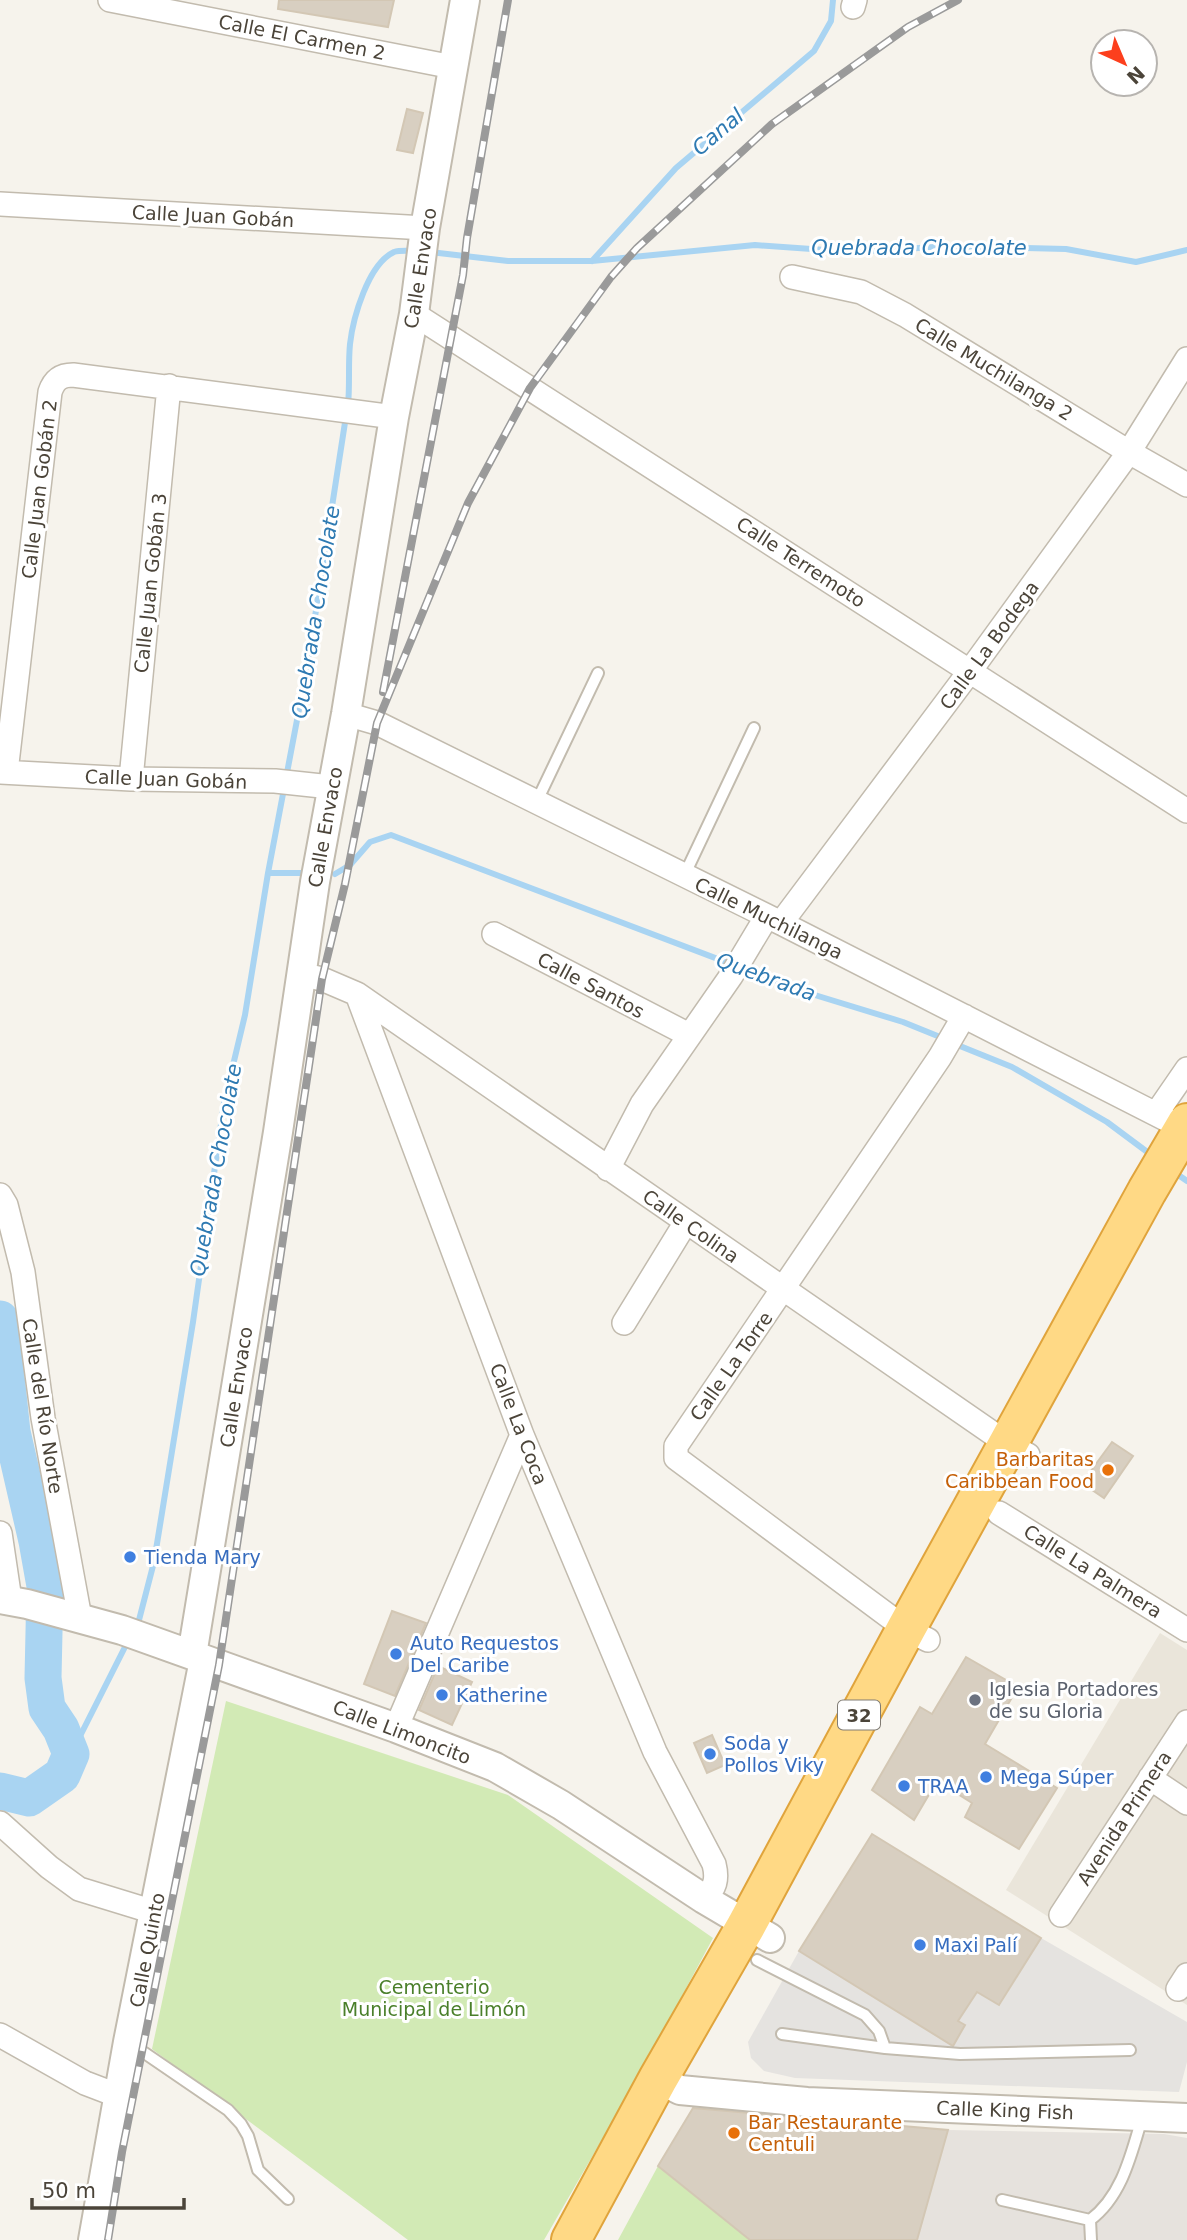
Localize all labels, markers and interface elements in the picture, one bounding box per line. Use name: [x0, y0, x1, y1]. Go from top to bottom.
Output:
street label: Calle El Carmen 2: [217, 10, 387, 64]
north arrow: [1089, 28, 1159, 98]
text: N: [1122, 62, 1149, 89]
water label: Canal: [687, 104, 749, 160]
street label: Calle Juan Gobán: [131, 201, 295, 231]
street label: Calle Envaco: [400, 206, 440, 330]
water label: Quebrada Chocolate: [811, 236, 1027, 260]
street label: Calle Muchilanga 2: [911, 313, 1077, 425]
street label: Calle Juan Gobán 2: [17, 398, 61, 580]
street label: Calle Juan Gobán 3: [130, 492, 170, 674]
water label: Quebrada Chocolate: [287, 504, 345, 720]
street label: Calle Terremoto: [733, 512, 869, 612]
street label: Calle La Bodega: [935, 576, 1043, 714]
street label: Calle Juan Gobán: [84, 765, 248, 793]
street label: Calle Envaco: [304, 765, 346, 889]
street label: Calle Muchilanga: [691, 873, 847, 963]
street label: Calle Santos: [534, 948, 648, 1022]
water label: Quebrada: [713, 948, 819, 1006]
water label: Quebrada Chocolate: [185, 1062, 247, 1278]
street label: Calle Colina: [639, 1185, 743, 1267]
street label: Calle La Torre: [685, 1307, 777, 1425]
street label: Calle del Río Norte: [18, 1317, 68, 1495]
street label: Calle Envaco: [216, 1325, 256, 1449]
street label: Calle La Coca: [486, 1360, 552, 1488]
place label: Barbaritas Caribbean Food: [945, 1448, 1094, 1492]
marker: Barbaritas Caribbean Food: [1100, 1462, 1116, 1478]
street label: Calle La Palmera: [1020, 1520, 1166, 1622]
place label: Tienda Mary: [143, 1546, 261, 1568]
marker: Tienda Mary: [122, 1549, 138, 1565]
place label: Auto Requestos Del Caribe: [410, 1632, 559, 1676]
marker: Auto Requestos Del Caribe: [388, 1646, 404, 1662]
place label: Iglesia Portadores de su Gloria: [989, 1678, 1158, 1722]
place label: Katherine: [456, 1684, 548, 1706]
marker: Katherine: [434, 1687, 450, 1703]
marker: Iglesia Portadores de su Gloria: [967, 1692, 983, 1708]
street label: Calle Limoncito: [330, 1696, 474, 1768]
road number: 32: [838, 1700, 880, 1730]
place label: Soda y Pollos Viky: [724, 1732, 824, 1776]
marker: Soda y Pollos Viky: [702, 1746, 718, 1762]
street label: Avenida Primera: [1072, 1747, 1176, 1889]
place label: Mega Súper: [1000, 1766, 1114, 1788]
marker: Mega Súper: [978, 1769, 994, 1785]
place label: TRAA: [917, 1775, 969, 1797]
marker: TRAA: [896, 1778, 912, 1794]
street label: Calle Quinto: [125, 1891, 169, 2009]
place label: Maxi Palí: [934, 1934, 1018, 1956]
marker: Maxi Palí: [912, 1937, 928, 1953]
park label: Cementerio Municipal de Limón: [342, 1976, 526, 2020]
street label: Calle King Fish: [936, 2097, 1074, 2123]
place label: Bar Restaurante Centuli: [748, 2111, 902, 2155]
marker: Bar Restaurante Centuli: [726, 2125, 742, 2141]
scale bar: [32, 2166, 184, 2210]
text: 50 m: [42, 2179, 96, 2203]

